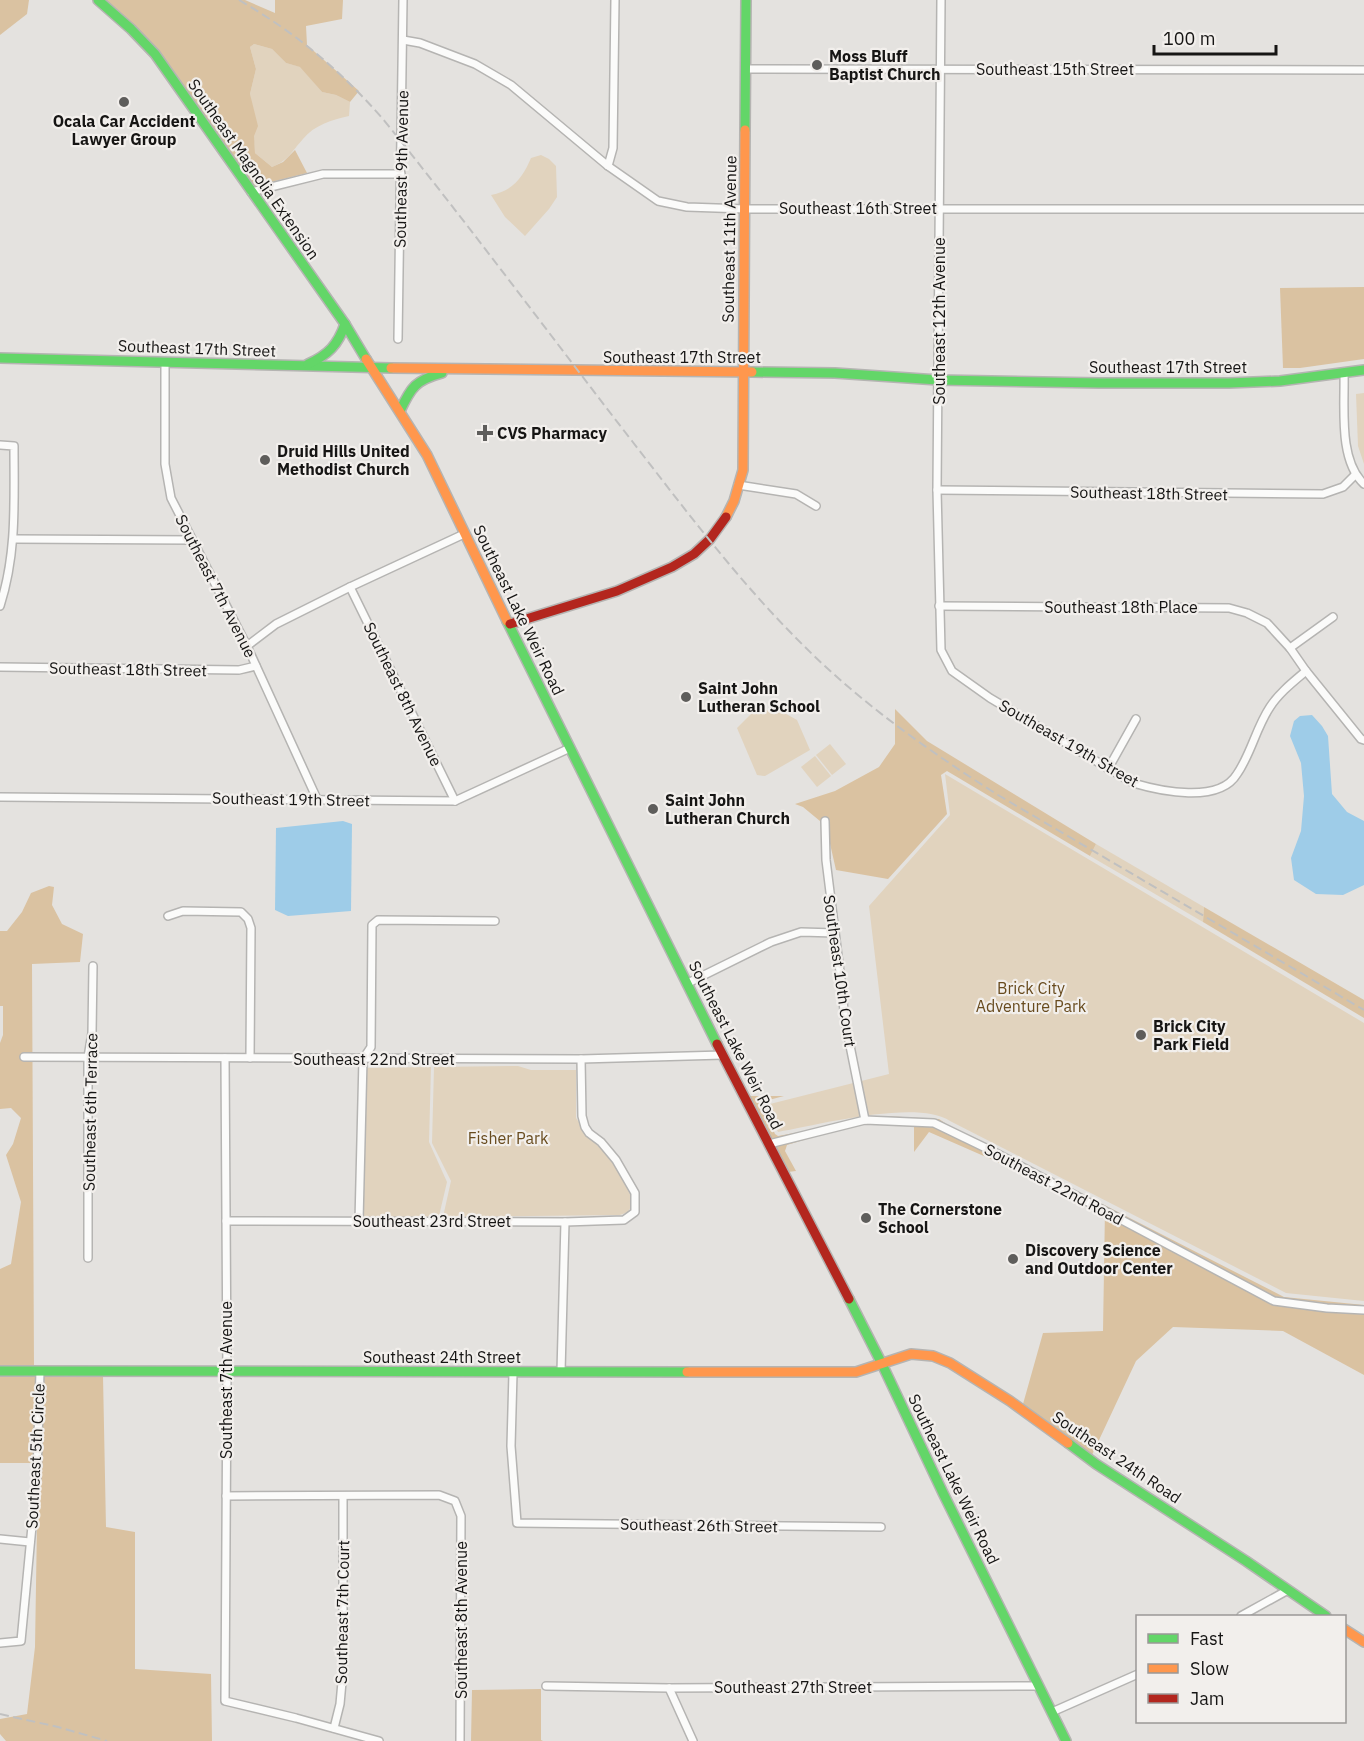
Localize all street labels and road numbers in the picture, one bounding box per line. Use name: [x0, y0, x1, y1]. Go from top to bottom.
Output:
street label: Southeast 15th Street: [976, 59, 1134, 79]
street label: Southeast Magnolia Extension: [184, 75, 324, 263]
street label: Southeast 9th Avenue: [390, 90, 412, 248]
street label: Southeast 11th Avenue: [718, 155, 740, 323]
street label: Southeast 16th Street: [779, 198, 937, 218]
street label: Southeast 12th Avenue: [929, 237, 949, 405]
street label: Southeast 17th Street: [118, 335, 276, 361]
street label: Southeast 17th Street: [603, 347, 761, 367]
street label: Southeast 17th Street: [1089, 357, 1247, 377]
street label: Southeast 18th Street: [1070, 482, 1228, 504]
street label: Southeast 7th Avenue: [171, 511, 261, 661]
street label: Southeast Lake Weir Road: [469, 522, 569, 698]
street label: Southeast 18th Place: [1044, 597, 1198, 617]
street label: Southeast 8th Avenue: [359, 619, 447, 770]
street label: Southeast 18th Street: [49, 658, 207, 680]
street label: Southeast 19th Street: [996, 695, 1142, 791]
street label: Southeast 19th Street: [212, 788, 370, 810]
street label: Southeast 10th Court: [819, 894, 861, 1048]
street label: Southeast Lake Weir Road: [685, 957, 787, 1133]
street label: Southeast 6th Terrace: [79, 1032, 101, 1191]
street label: Southeast 22nd Street: [293, 1049, 455, 1069]
street label: Southeast 22nd Road: [981, 1139, 1127, 1229]
street label: Southeast 23rd Street: [353, 1211, 511, 1231]
street label: Southeast 7th Avenue: [216, 1301, 236, 1459]
street label: Southeast 24th Street: [363, 1347, 521, 1367]
street label: Southeast 5th Circle: [21, 1383, 49, 1529]
street label: Southeast Lake Weir Road: [904, 1391, 1004, 1567]
street label: Southeast 24th Road: [1049, 1407, 1185, 1507]
street label: Southeast 26th Street: [620, 1514, 778, 1536]
street label: Southeast 7th Court: [331, 1540, 353, 1684]
street label: Southeast 8th Avenue: [451, 1541, 471, 1699]
street label: Southeast 27th Street: [714, 1677, 872, 1697]

